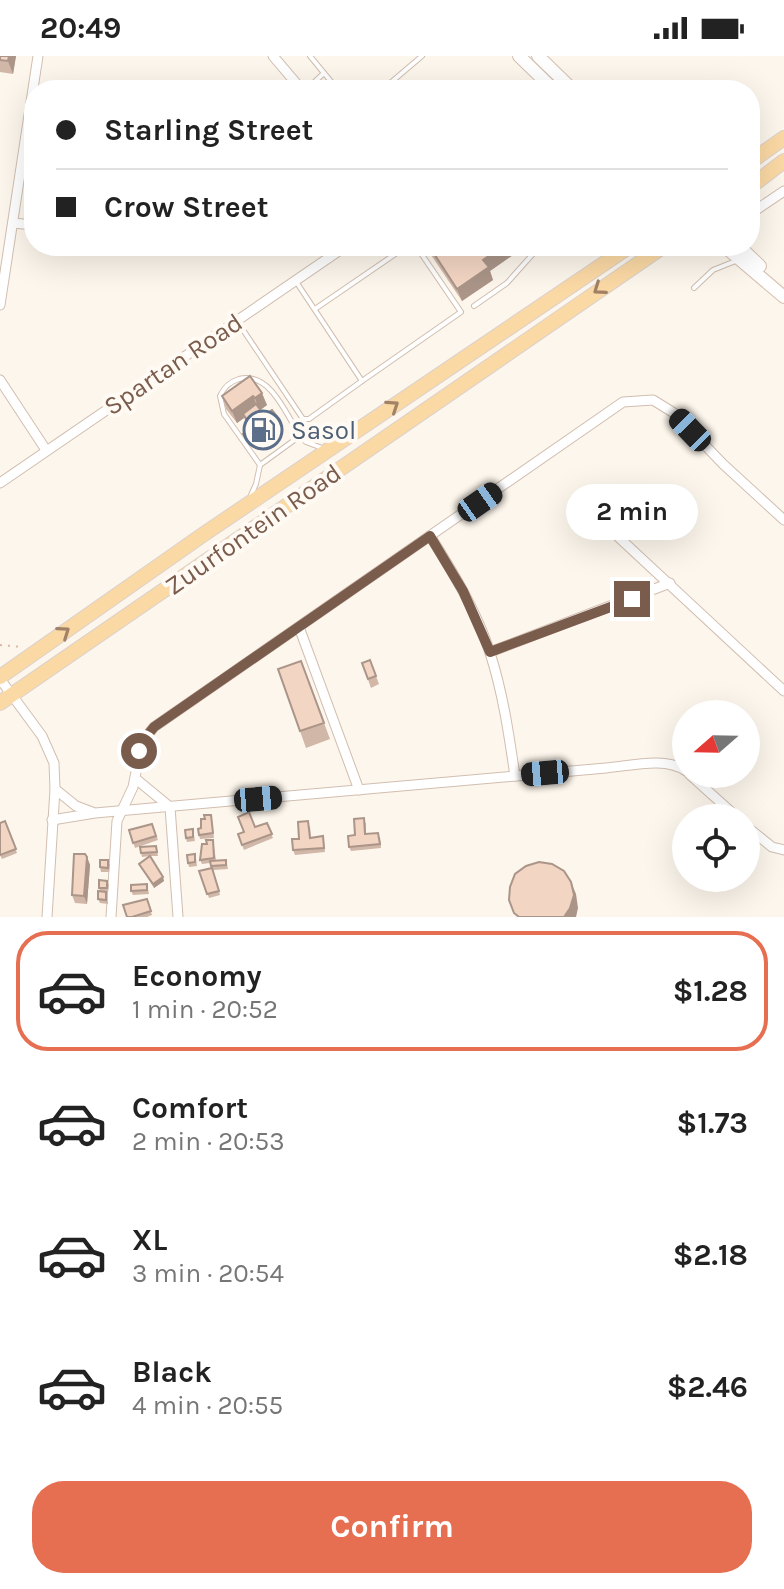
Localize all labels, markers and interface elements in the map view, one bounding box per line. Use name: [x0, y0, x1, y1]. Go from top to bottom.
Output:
text: 20:49: [40, 10, 121, 46]
text: Starling Street: [104, 112, 313, 148]
text: Crow Street: [104, 189, 268, 225]
one-way arrow: [593, 279, 607, 294]
street label: Spartan Road: [98, 307, 248, 422]
one-way arrow: [385, 400, 399, 415]
car: [665, 404, 715, 456]
fuel station icon: Sasol: [242, 409, 284, 451]
place label: Sasol: [291, 415, 356, 446]
street label: Zuurfontein Road: [159, 457, 347, 602]
car: [453, 478, 507, 526]
callout: 2 min: [566, 483, 698, 539]
text: 2 min: [596, 496, 668, 527]
route end: [614, 581, 650, 617]
one-way arrow: [55, 627, 69, 642]
north arrow: [672, 700, 760, 788]
map controls: [672, 700, 760, 892]
route start: [121, 733, 157, 769]
car: [520, 759, 570, 787]
car: [233, 785, 283, 813]
button: locate: [672, 804, 760, 892]
icon: car: [36, 955, 108, 1027]
text: Economy: [132, 958, 262, 994]
text: $1.28: [673, 973, 748, 1009]
text: 1 min · 20:52: [132, 994, 278, 1025]
icon: car: [36, 1087, 108, 1159]
text: Comfort: [132, 1090, 248, 1126]
text: $1.73: [677, 1105, 748, 1141]
text: 2 min · 20:53: [132, 1126, 285, 1157]
icon: car: [36, 1219, 108, 1291]
text: XL: [132, 1222, 167, 1258]
text: $2.18: [673, 1237, 748, 1273]
text: 3 min · 20:54: [132, 1258, 284, 1289]
icon: car: [36, 1351, 108, 1423]
text: Black: [132, 1354, 212, 1390]
text: $2.46: [667, 1369, 748, 1405]
text: 4 min · 20:55: [132, 1390, 283, 1421]
button: Confirm: [32, 1481, 752, 1573]

